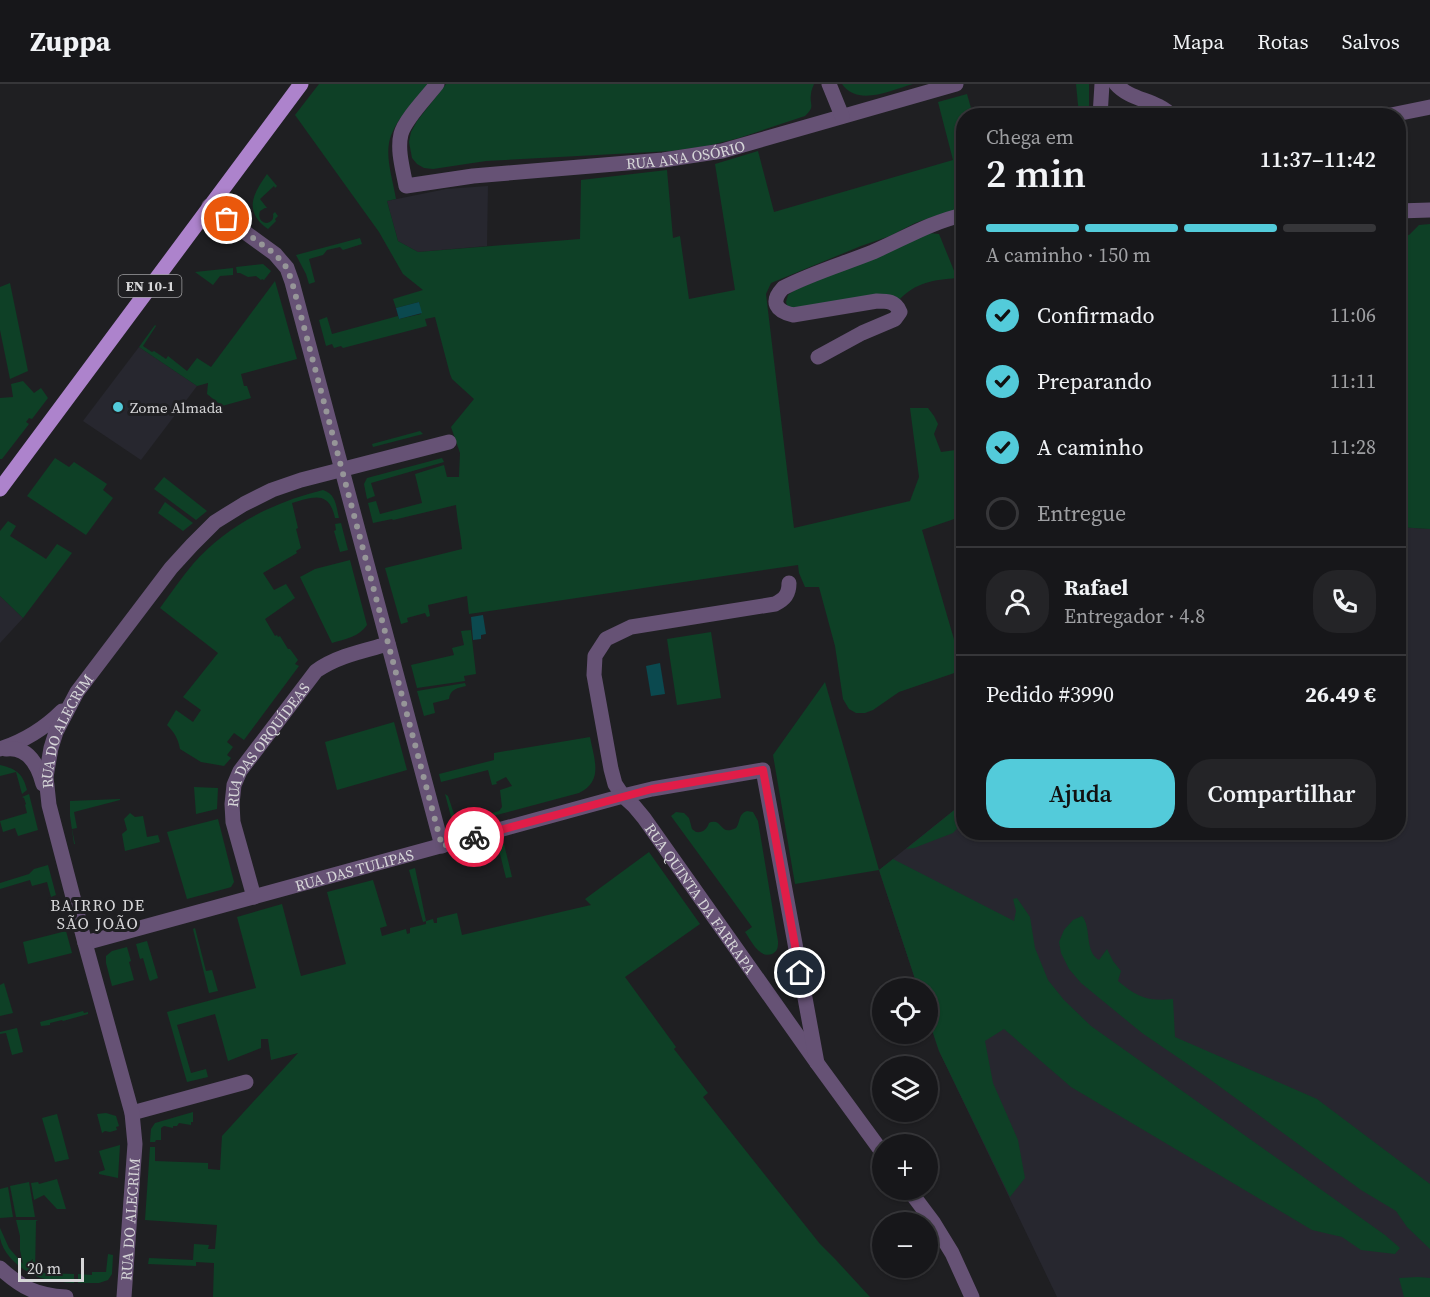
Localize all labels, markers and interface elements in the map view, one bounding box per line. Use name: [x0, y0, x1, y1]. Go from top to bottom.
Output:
text: Zuppa: [30, 22, 111, 60]
text: Mapa: [1173, 27, 1224, 56]
text: Rotas: [1257, 27, 1309, 56]
text: Salvos: [1342, 27, 1400, 56]
text: Chega em: [986, 123, 1074, 151]
street label: RUA ANA OSÓRIO: [625, 134, 747, 174]
text: 11:37–11:42: [1260, 144, 1376, 174]
text: 2 min: [986, 147, 1086, 200]
pin: [201, 193, 252, 244]
icon: bag: [210, 202, 243, 235]
text: A caminho · 150 m: [986, 241, 1151, 269]
road number: EN 10-1: [118, 275, 182, 297]
icon: check: [986, 299, 1019, 332]
text: Confirmado: [1037, 300, 1155, 330]
text: 11:06: [1330, 301, 1376, 329]
icon: check: [986, 365, 1019, 398]
text: Preparando: [1037, 366, 1152, 396]
text: 11:11: [1330, 367, 1376, 395]
place label: Zome Almada: [130, 397, 223, 418]
marker: Zome Almada: [111, 400, 125, 414]
icon: check: [986, 431, 1019, 464]
text: A caminho: [1037, 432, 1144, 462]
text: 11:28: [1330, 433, 1376, 461]
text: Entregue: [1037, 498, 1126, 528]
button: person: [986, 570, 1049, 633]
button: phone: [1313, 570, 1376, 633]
text: Rafael: [1064, 572, 1128, 602]
text: Entregador · 4.8: [1064, 602, 1205, 630]
street label: RUA DO ALECRIM: [35, 669, 98, 789]
street label: RUA DAS ORQUÍDEAS: [221, 678, 315, 808]
text: Pedido #3990: [986, 679, 1114, 709]
text: 26.49 €: [1305, 679, 1376, 709]
button: Ajuda: [986, 759, 1175, 828]
button: Compartilhar: [1187, 759, 1376, 828]
courier: [444, 807, 504, 867]
street label: RUA QUINTA DA FARRAPA: [640, 819, 761, 978]
icon: bike: [458, 821, 491, 854]
street label: RUA DAS TULIPAS: [292, 843, 416, 896]
district label: BAIRRO DE SÃO JOÃO: [50, 894, 146, 934]
pin: [774, 947, 825, 998]
icon: home: [783, 956, 816, 989]
map controls: [872, 978, 938, 1278]
button: locate: [872, 978, 938, 1044]
button: layers: [872, 1056, 938, 1122]
button: +: [872, 1134, 938, 1200]
street label: RUA DO ALECRIM: [115, 1157, 144, 1281]
button: −: [872, 1212, 938, 1278]
scale bar: [18, 1255, 84, 1282]
text: 20 m: [27, 1257, 61, 1279]

